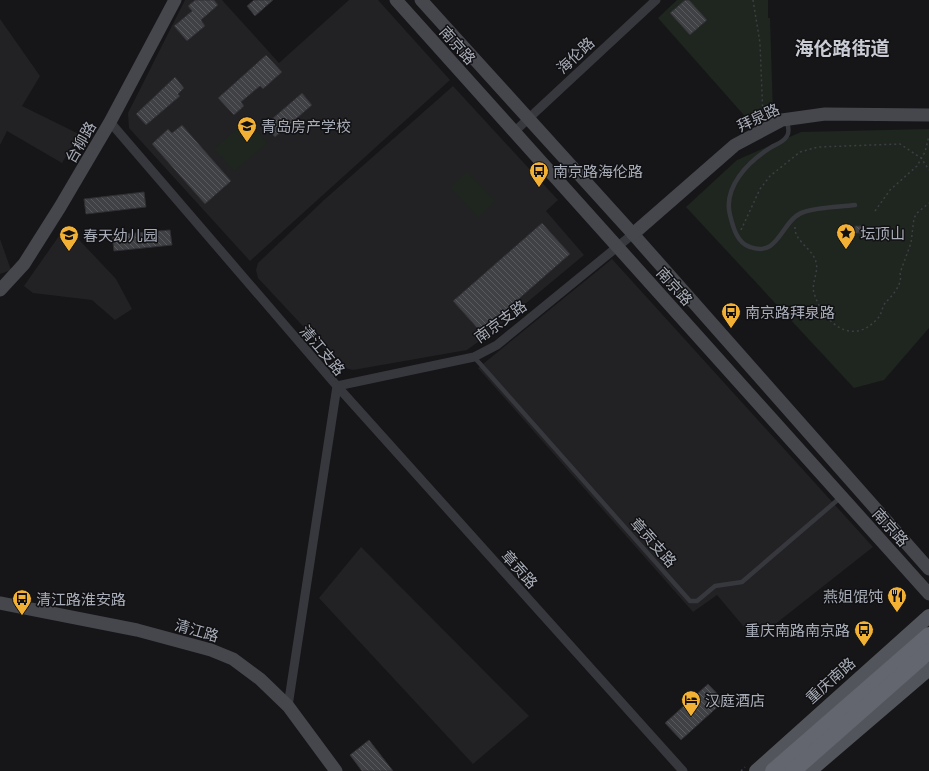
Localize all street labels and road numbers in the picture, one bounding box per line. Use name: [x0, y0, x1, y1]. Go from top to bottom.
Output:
street label: 南京路: [436, 22, 480, 68]
street label: 海伦路: [552, 33, 598, 77]
street label: 拜泉路: [734, 99, 782, 135]
street label: 台柳路: [61, 118, 99, 166]
street label: 南京路: [653, 263, 697, 309]
street label: 南京支路: [470, 296, 530, 346]
street label: 清江支路: [297, 321, 349, 379]
street label: 南京路: [869, 504, 913, 550]
street label: 章贡支路: [627, 514, 681, 570]
street label: 章贡路: [498, 546, 542, 592]
street label: 清江路: [173, 615, 221, 645]
street label: 重庆南路: [802, 653, 858, 707]

